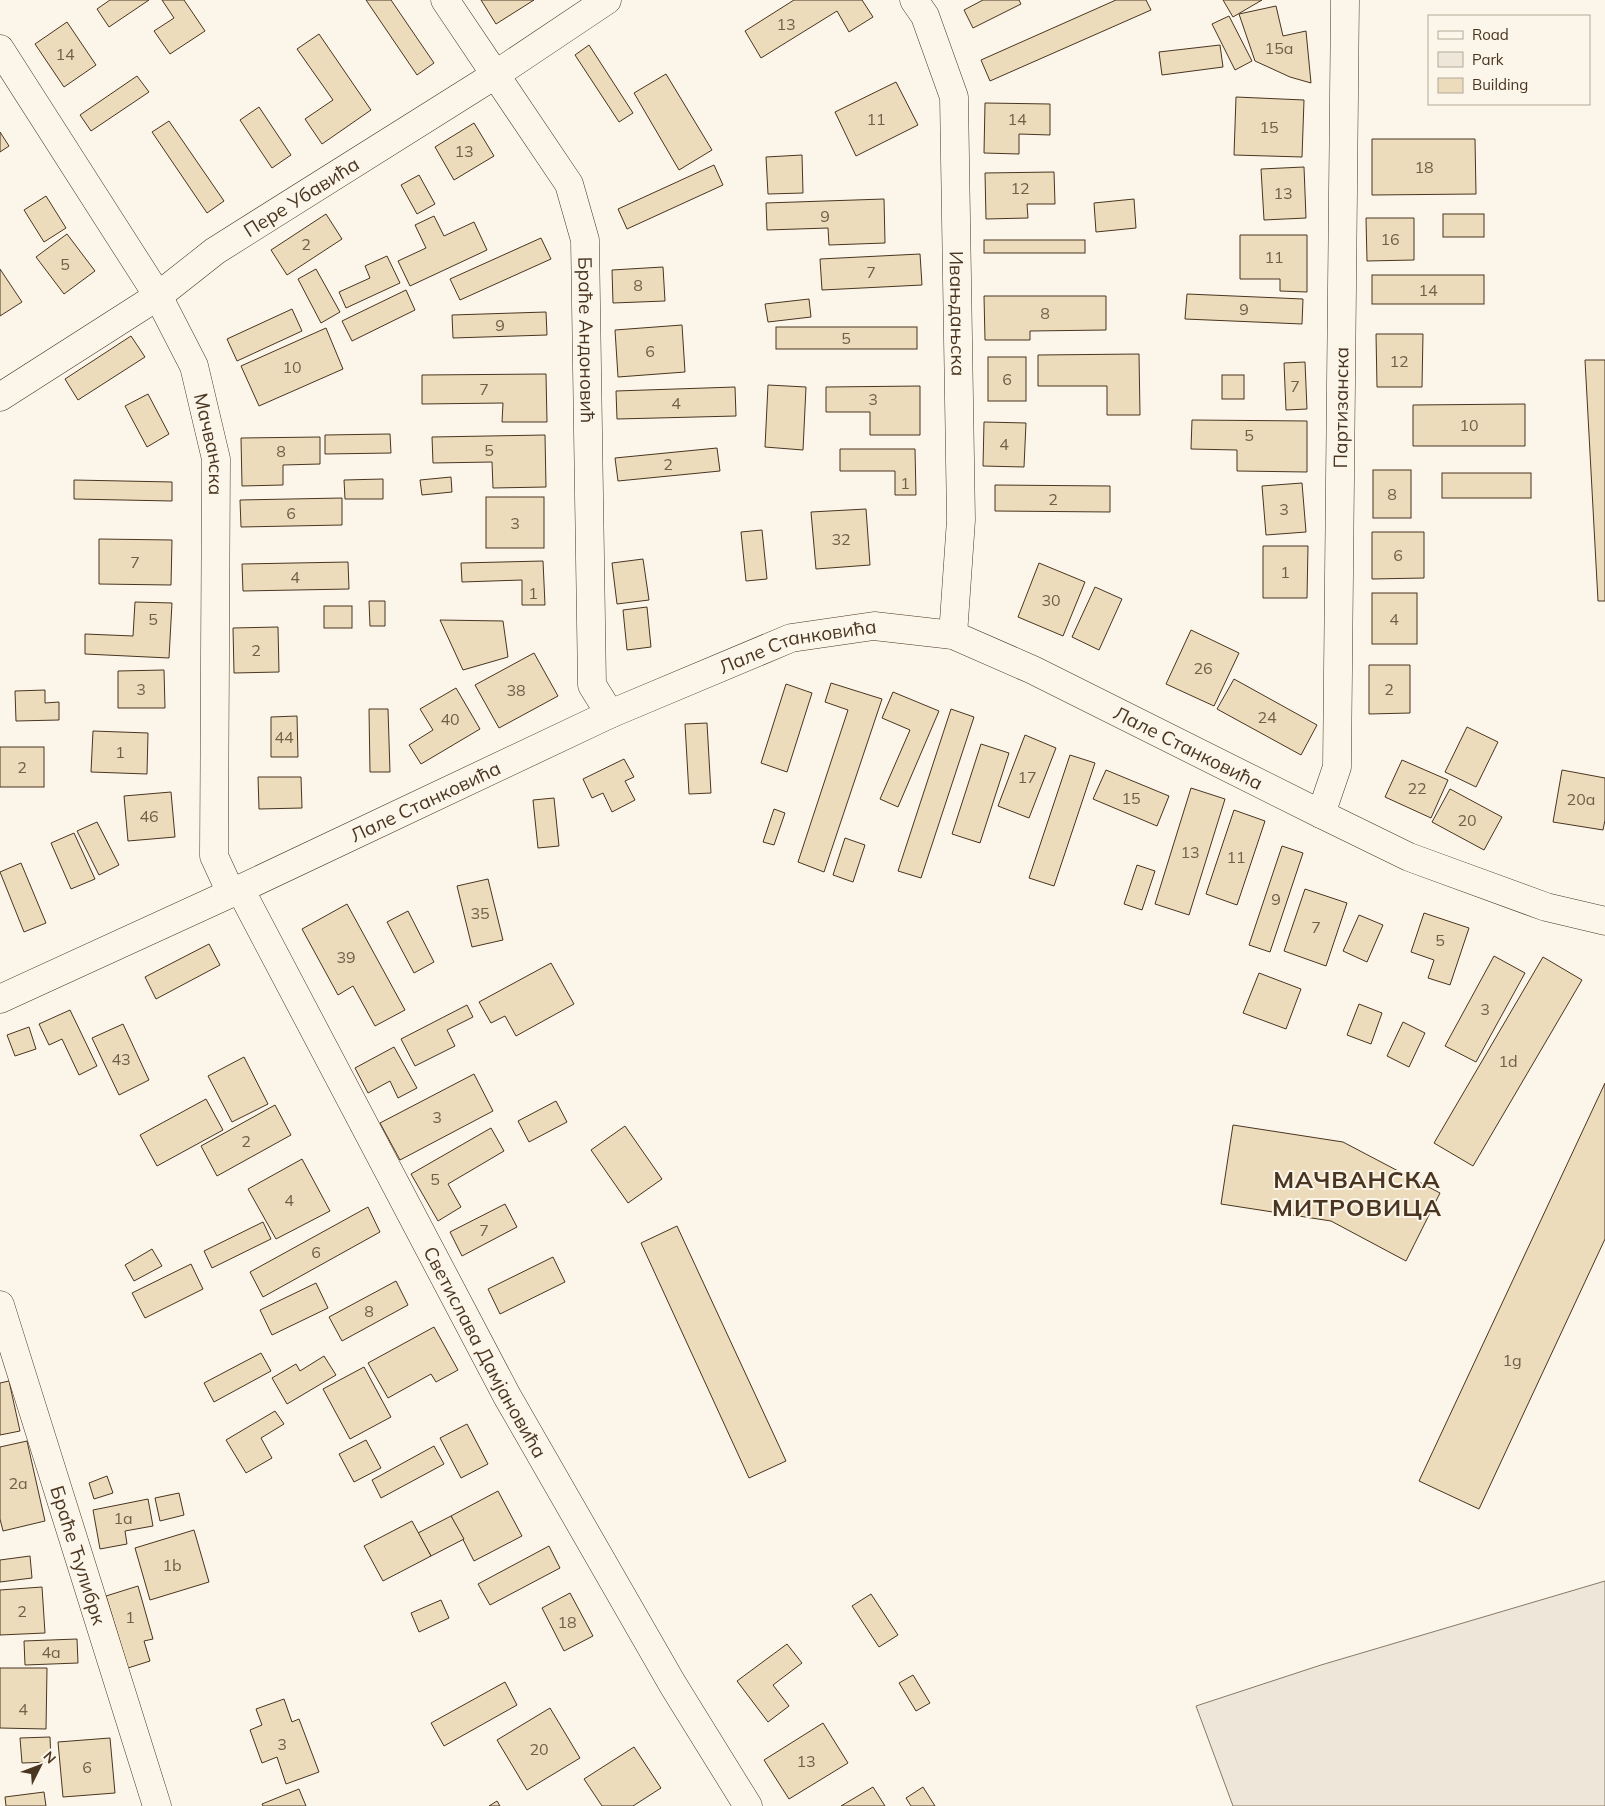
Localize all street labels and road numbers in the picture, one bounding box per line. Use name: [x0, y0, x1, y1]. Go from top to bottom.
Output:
street label: Пере Убавића: [239, 151, 364, 242]
street label: Ивањдањска: [945, 251, 971, 376]
street label: Браће Андоновић: [573, 256, 600, 423]
street label: Партизанска: [1328, 347, 1353, 469]
street label: Мачванска: [189, 391, 229, 495]
street label: Лале Станковића: [715, 614, 878, 679]
street label: Лале Станковића: [1110, 700, 1267, 795]
street label: Лале Станковића: [346, 756, 504, 847]
street label: Светислава Дамјановића: [418, 1242, 552, 1462]
street label: Браће Ћулибрк: [45, 1483, 112, 1628]

